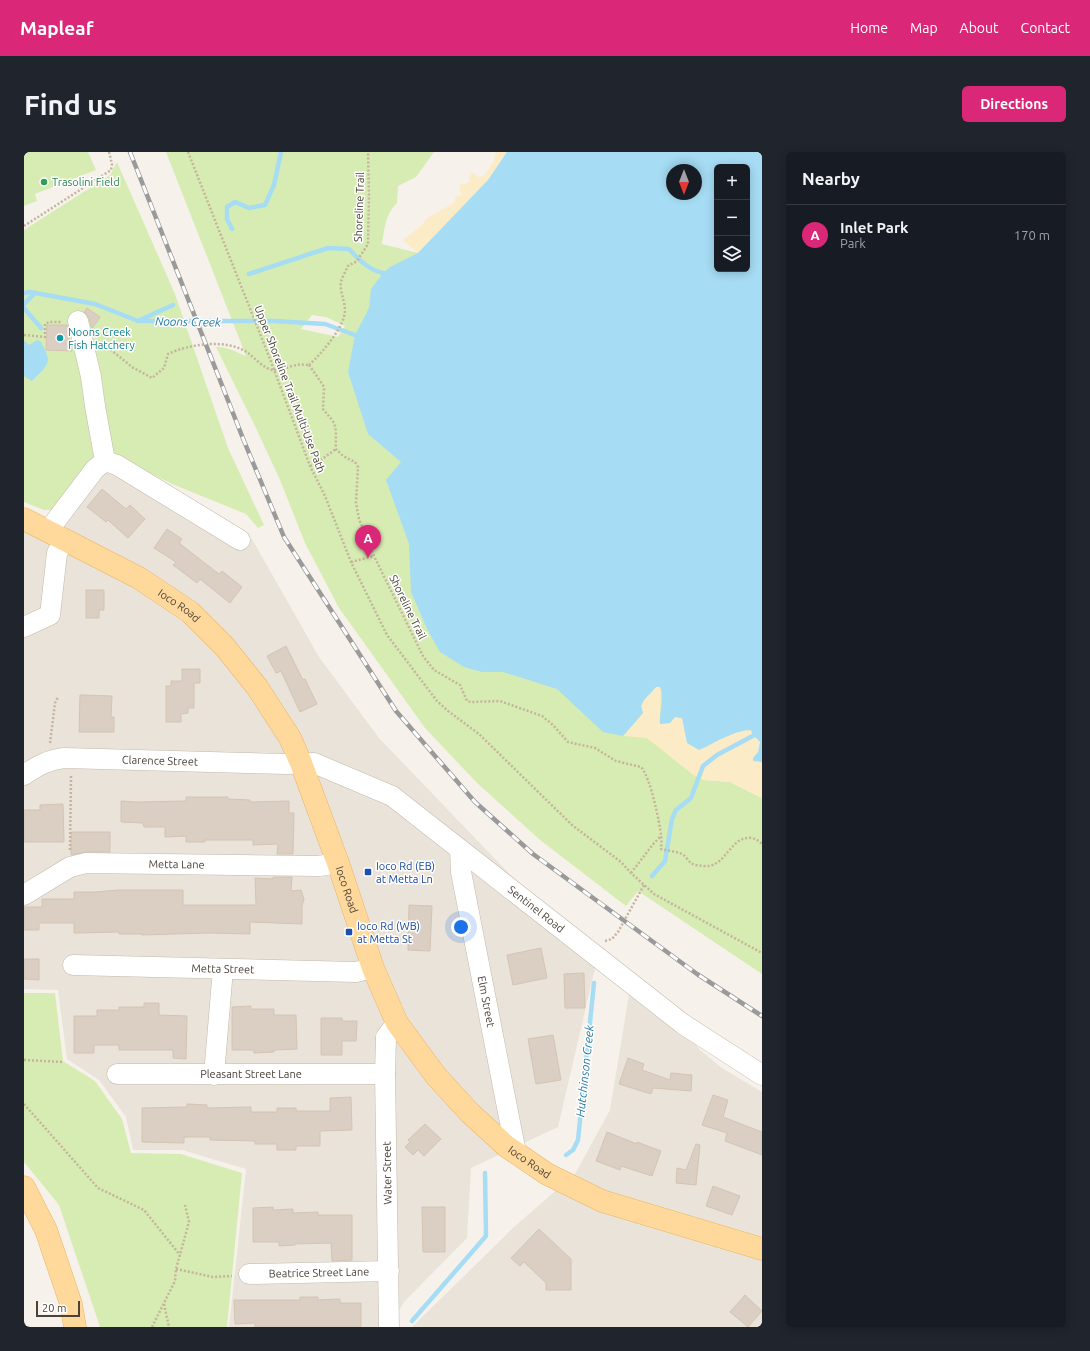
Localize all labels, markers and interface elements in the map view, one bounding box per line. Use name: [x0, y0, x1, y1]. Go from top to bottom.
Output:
text: Mapleaf: [20, 17, 93, 39]
text: Home: [850, 20, 888, 36]
text: Map: [910, 20, 938, 36]
text: About: [960, 20, 999, 36]
text: Contact: [1021, 20, 1070, 36]
button: Directions: [962, 86, 1066, 122]
text: Find us: [24, 89, 117, 120]
north arrow: [666, 164, 702, 200]
map controls: [714, 164, 750, 272]
button: +: [714, 164, 750, 200]
text: Nearby: [802, 169, 860, 188]
street label: Shoreline Trail: [352, 172, 366, 242]
place label: Trasolini Field: [52, 176, 120, 188]
marker: Trasolini Field: [39, 177, 49, 187]
button: −: [714, 200, 750, 236]
text: Inlet Park: [840, 219, 908, 236]
text: A: [810, 228, 820, 242]
text: 170 m: [1014, 228, 1050, 242]
button: layers: [714, 236, 750, 272]
text: Park: [840, 236, 866, 250]
street label: Upper Shoreline Trail Multi-Use Path: [252, 304, 328, 474]
water label: Noons Creek: [155, 314, 222, 329]
place label: Noons Creek Fish Hatchery: [68, 326, 136, 351]
marker: Noons Creek Fish Hatchery: [55, 333, 65, 343]
pin: A: [355, 525, 381, 558]
street label: Shoreline Trail: [387, 573, 429, 641]
street label: Ioco Road: [156, 587, 203, 625]
street label: Clarence Street: [122, 754, 199, 768]
street label: Metta Lane: [149, 858, 205, 871]
place label: Ioco Rd (EB) at Metta Ln: [376, 860, 435, 885]
street label: Ioco Road: [333, 865, 360, 915]
marker: Ioco Rd (EB) at Metta Ln: [363, 867, 373, 877]
street label: Sentinel Road: [506, 883, 567, 935]
your location: [451, 917, 471, 937]
place label: Ioco Rd (WB) at Metta St: [357, 920, 420, 945]
marker: Ioco Rd (WB) at Metta St: [344, 927, 354, 937]
street label: Metta Street: [191, 962, 255, 976]
street label: Elm Street: [475, 975, 497, 1029]
water label: Hutchinson Creek: [573, 1023, 596, 1118]
street label: Pleasant Street Lane: [200, 1068, 302, 1080]
street label: Water Street: [380, 1141, 394, 1205]
street label: Ioco Road: [506, 1143, 553, 1181]
street label: Beatrice Street Lane: [269, 1265, 369, 1280]
scale bar: [36, 1299, 80, 1318]
text: 20 m: [42, 1302, 66, 1314]

